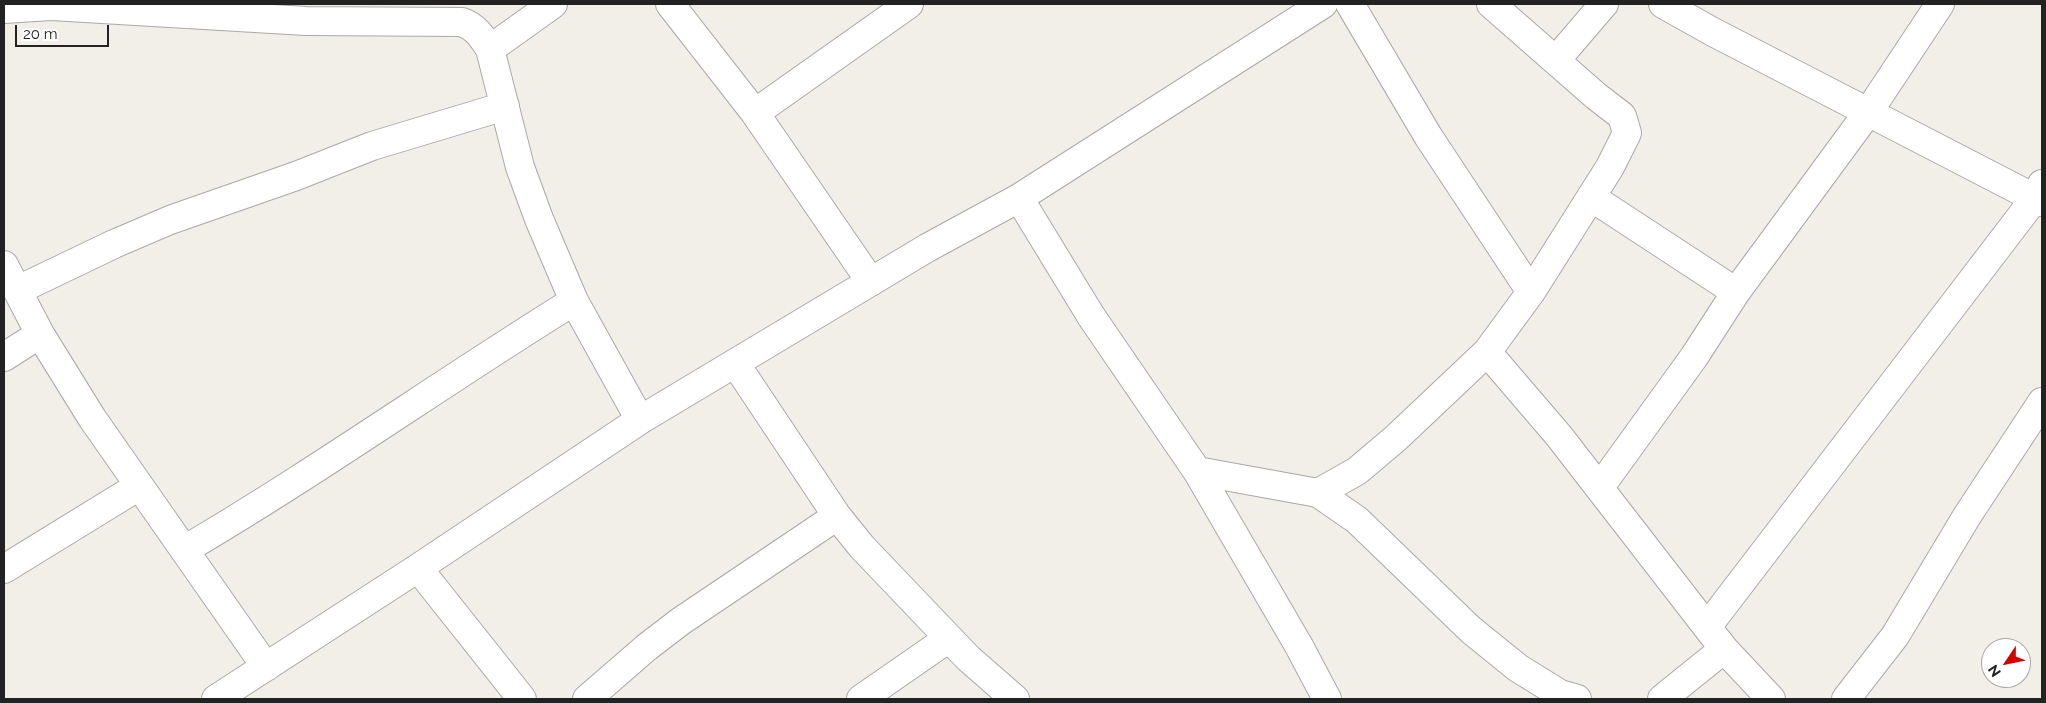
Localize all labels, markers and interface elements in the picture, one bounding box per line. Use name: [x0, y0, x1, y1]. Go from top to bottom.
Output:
scale bar: [18, 15, 111, 47]
text: 20 m: [23, 25, 58, 43]
north arrow: [1981, 638, 2031, 688]
text: N: [1985, 662, 2004, 680]

